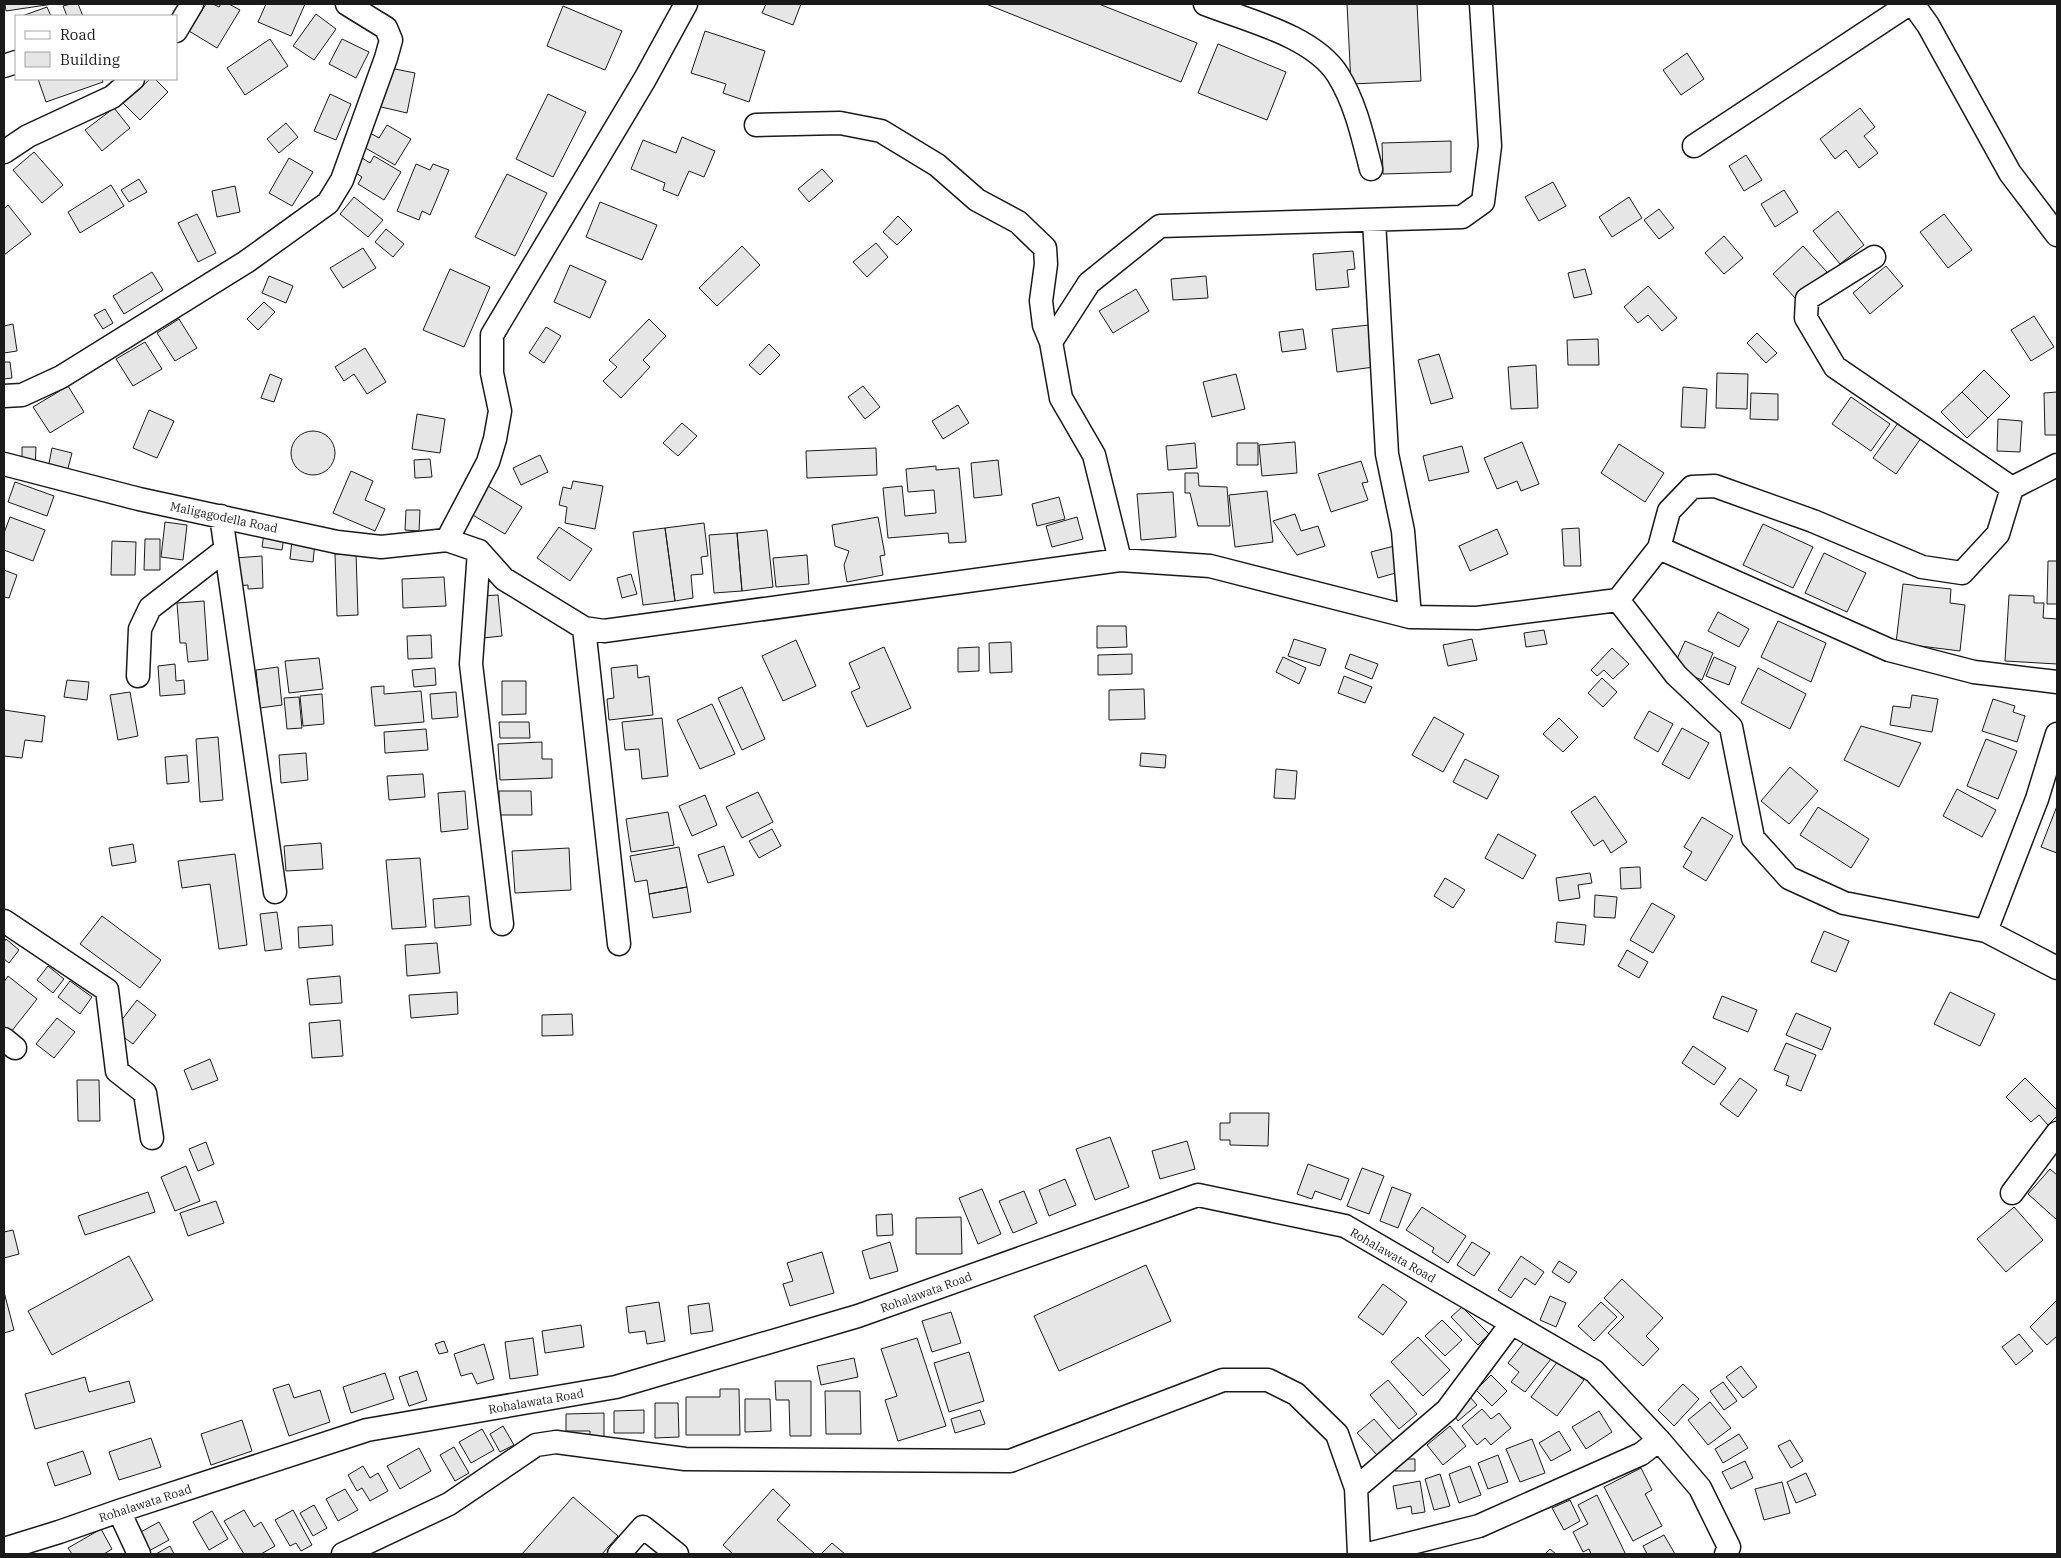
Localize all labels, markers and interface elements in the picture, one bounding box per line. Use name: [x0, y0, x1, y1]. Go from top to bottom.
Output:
legend: [15, 15, 178, 80]
text: Road: [60, 25, 96, 44]
text: Building: [60, 50, 120, 69]
street label: Maligagodella Road: [169, 498, 279, 536]
street label: Rohalawata Road: [1347, 1224, 1439, 1286]
street label: Rohalawata Road: [878, 1268, 974, 1316]
street label: Rohalawata Road: [487, 1385, 585, 1417]
street label: Rohalawata Road: [97, 1481, 193, 1525]

